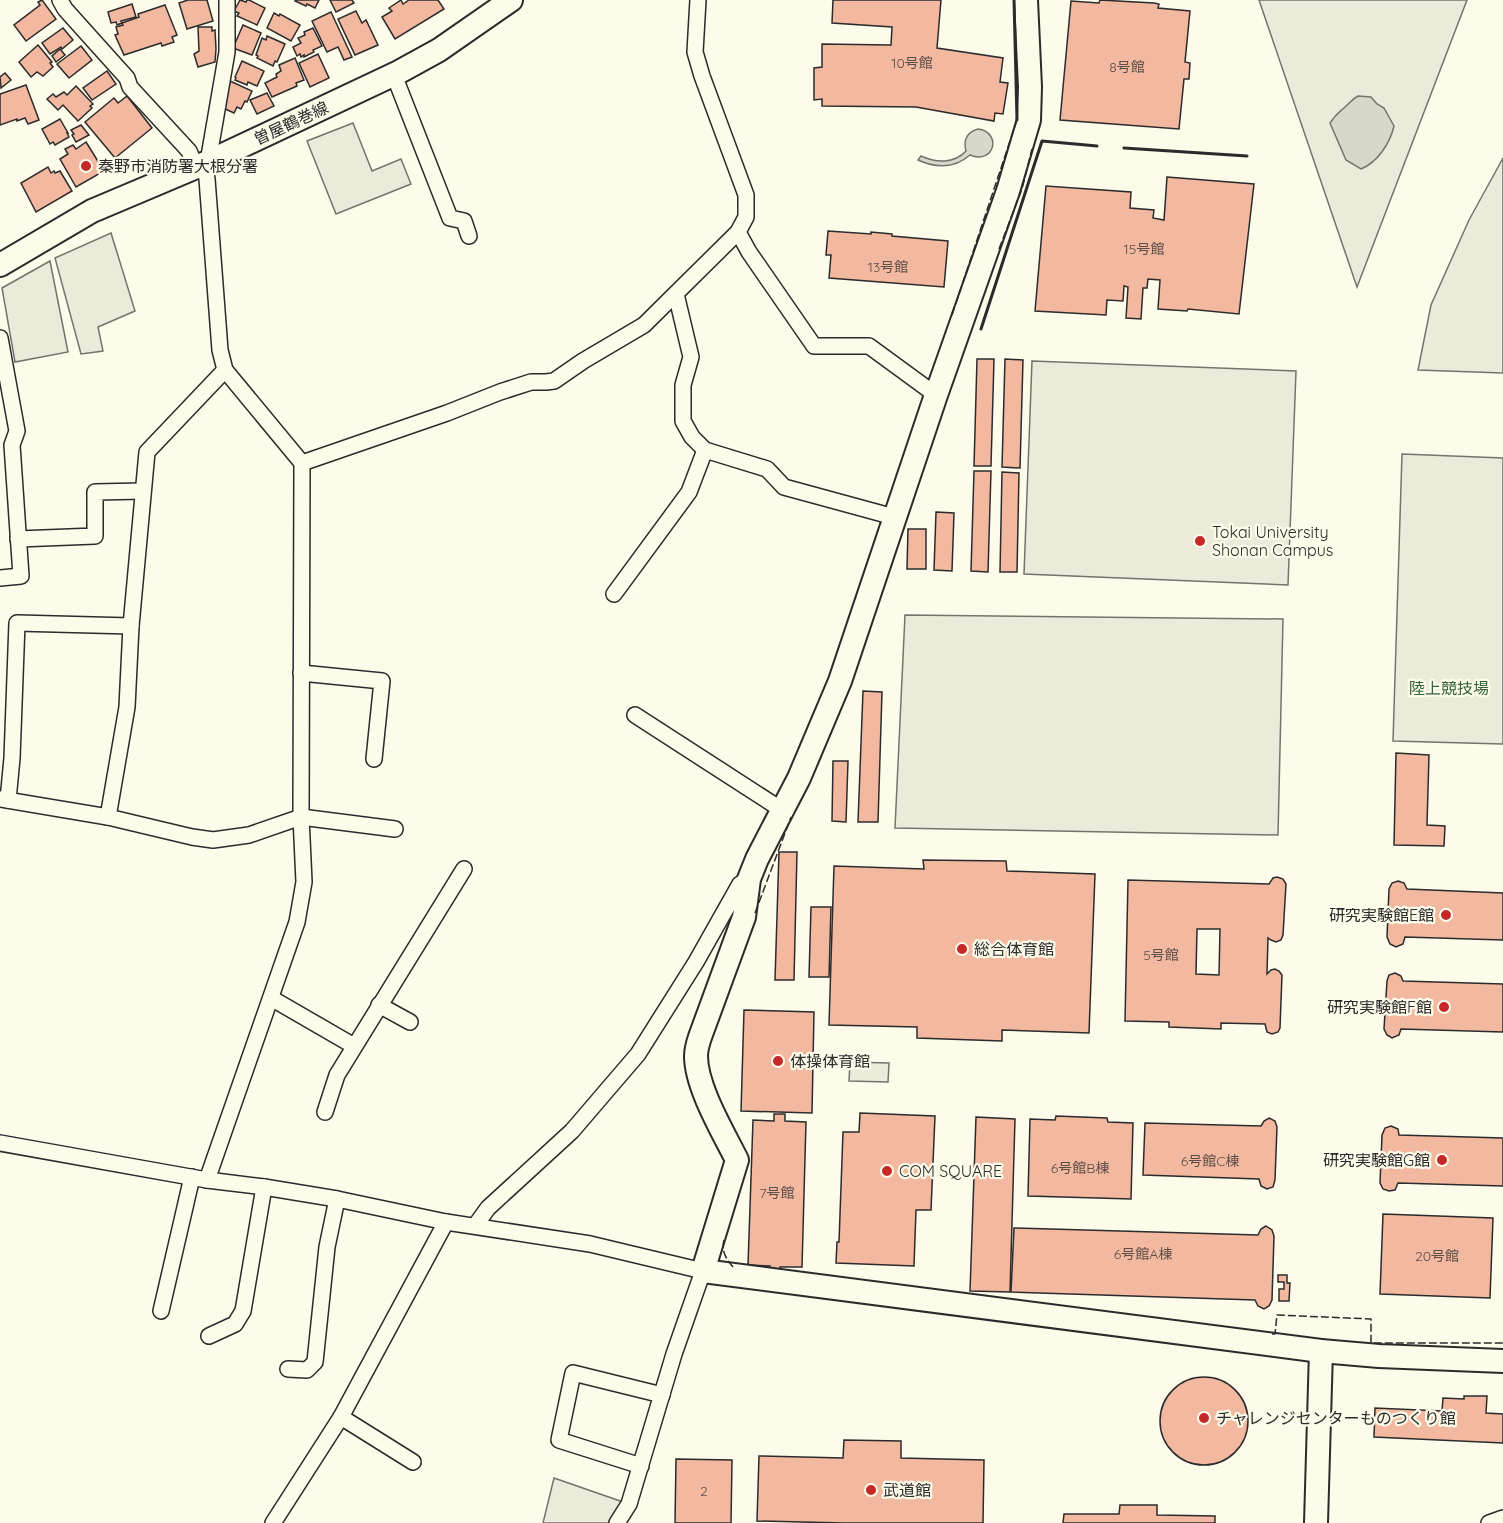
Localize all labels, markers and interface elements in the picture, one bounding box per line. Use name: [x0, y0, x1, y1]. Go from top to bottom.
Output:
house number: 10号館: [891, 54, 933, 72]
house number: 8号館: [1109, 58, 1145, 76]
street label: 曽屋鶴巻線: [251, 97, 331, 149]
place label: 秦野市消防署大根分署: [98, 156, 258, 176]
marker: 秦野市消防署大根分署: [79, 159, 93, 173]
house number: 15号館: [1124, 240, 1164, 258]
house number: 13号館: [868, 258, 908, 276]
place label: Tokai University Shonan Campus: [1212, 522, 1333, 560]
marker: Tokai University Shonan Campus: [1193, 534, 1207, 548]
park label: 陸上競技場: [1409, 678, 1489, 698]
place label: 研究実験館E館: [1329, 905, 1434, 925]
marker: 研究実験館E館: [1439, 908, 1453, 922]
place label: 総合体育館: [974, 939, 1054, 959]
marker: 総合体育館: [955, 942, 969, 956]
house number: 5号館: [1143, 946, 1179, 964]
place label: 研究実験館F館: [1327, 997, 1432, 1017]
marker: 研究実験館F館: [1437, 1000, 1451, 1014]
place label: 体操体育館: [790, 1051, 870, 1071]
marker: 体操体育館: [771, 1054, 785, 1068]
place label: 研究実験館G館: [1323, 1150, 1430, 1170]
house number: 6号館C棟: [1181, 1152, 1239, 1170]
marker: 研究実験館G館: [1435, 1153, 1449, 1167]
house number: 6号館B棟: [1051, 1159, 1109, 1177]
place label: COM SQUARE: [899, 1161, 1002, 1181]
marker: COM SQUARE: [880, 1164, 894, 1178]
house number: 7号館: [759, 1184, 795, 1202]
house number: 6号館A棟: [1114, 1245, 1172, 1263]
house number: 20号館: [1415, 1247, 1459, 1265]
place label: チャレンジセンターものつくり館: [1216, 1408, 1456, 1428]
marker: チャレンジセンターものつくり館: [1197, 1411, 1211, 1425]
place label: 武道館: [883, 1480, 931, 1500]
house number: 2: [700, 1482, 708, 1500]
marker: 武道館: [864, 1483, 878, 1497]

